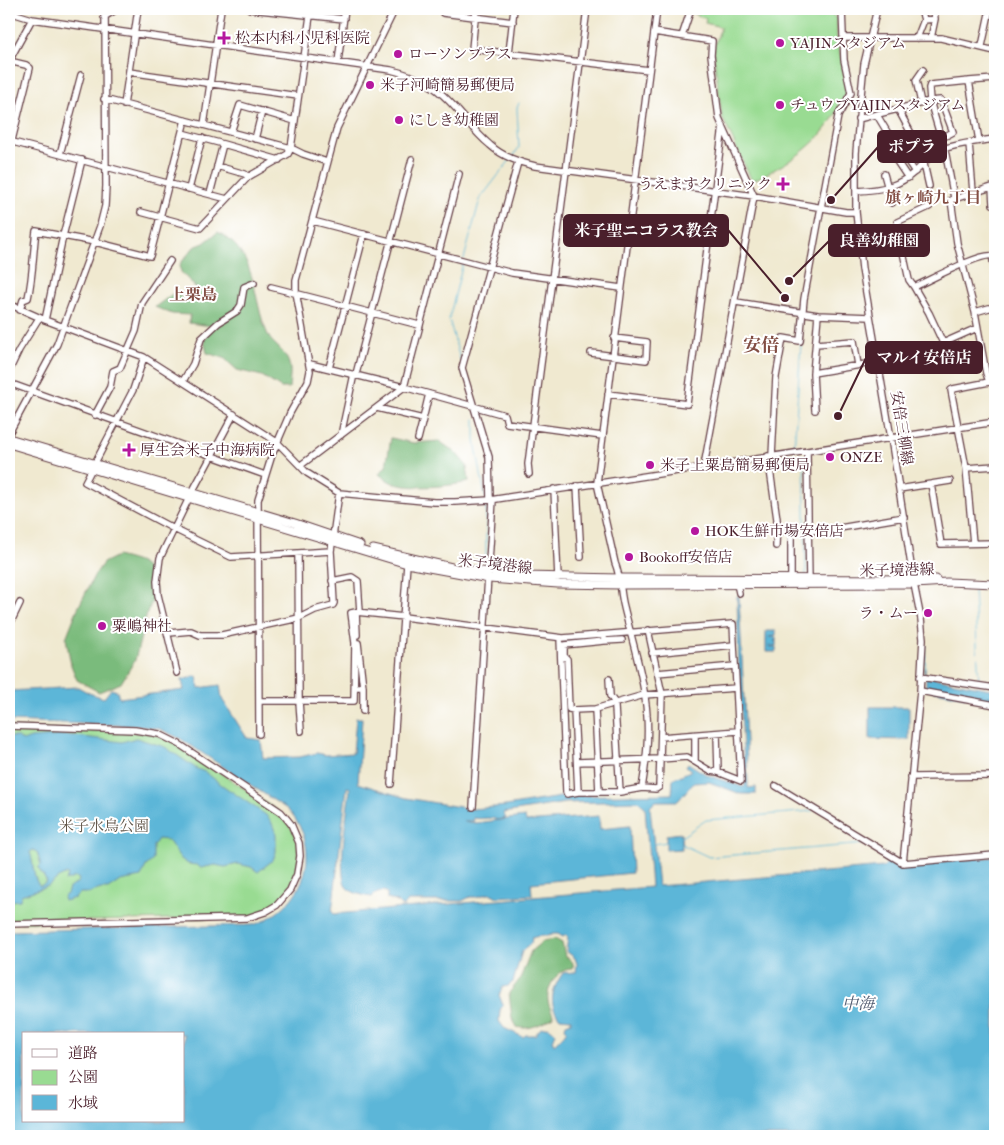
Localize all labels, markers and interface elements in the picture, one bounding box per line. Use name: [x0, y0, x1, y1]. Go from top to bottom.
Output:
place label: 松本内科小児科医院: [235, 29, 370, 47]
marker: 松本内科小児科医院: [217, 31, 231, 45]
place label: YAJINスタジアム: [789, 34, 906, 52]
marker: YAJINスタジアム: [774, 37, 786, 49]
place label: ローソンプラス: [408, 45, 512, 63]
marker: ローソンプラス: [392, 48, 404, 60]
place label: 米子河崎簡易郵便局: [380, 76, 515, 94]
marker: 米子河崎簡易郵便局: [364, 79, 376, 91]
place label: チュウブYAJINスタジアム: [790, 96, 966, 114]
marker: チュウブYAJINスタジアム: [774, 99, 786, 111]
place label: にしき幼稚園: [409, 111, 499, 129]
marker: にしき幼稚園: [393, 114, 405, 126]
callout: ポプラ: [878, 131, 946, 162]
text: ポプラ: [888, 137, 936, 156]
place label: うえますクリニック: [638, 175, 772, 193]
marker: うえますクリニック: [776, 177, 790, 191]
district label: 旗ヶ崎九丁目: [885, 188, 981, 207]
callout: 米子聖ニコラス教会: [564, 215, 728, 246]
text: 米子聖ニコラス教会: [574, 221, 718, 240]
callout: 良善幼稚園: [829, 225, 929, 256]
text: 良善幼稚園: [839, 231, 919, 250]
district label: 上栗島: [169, 285, 217, 304]
district label: 安倍: [743, 335, 779, 356]
callout: マルイ安倍店: [866, 342, 982, 373]
text: マルイ安倍店: [876, 348, 972, 367]
street label: 安倍三柳線: [887, 390, 917, 466]
place label: 厚生会米子中海病院: [140, 441, 275, 459]
marker: 厚生会米子中海病院: [122, 443, 136, 457]
place label: ONZE: [840, 448, 882, 466]
marker: ONZE: [824, 451, 836, 463]
place label: 米子上粟島簡易郵便局: [660, 456, 810, 474]
marker: 米子上粟島簡易郵便局: [644, 459, 656, 471]
place label: HOK生鮮市場安倍店: [705, 522, 844, 540]
marker: HOK生鮮市場安倍店: [689, 525, 701, 537]
place label: Bookoff安倍店: [639, 548, 733, 566]
street label: 米子境港線: [457, 550, 533, 578]
marker: Bookoff安倍店: [623, 551, 635, 563]
street label: 米子境港線: [859, 560, 935, 580]
place label: ラ・ムー: [859, 604, 918, 622]
marker: ラ・ムー: [922, 607, 934, 619]
place label: 粟嶋神社: [112, 617, 172, 635]
marker: 粟嶋神社: [96, 620, 108, 632]
park label: 米子水鳥公園: [59, 817, 149, 835]
water label: 中海: [842, 994, 877, 1013]
legend: [22, 1032, 185, 1122]
text: 道路: [68, 1044, 98, 1062]
text: 公園: [68, 1068, 98, 1086]
text: 水域: [68, 1094, 98, 1112]

